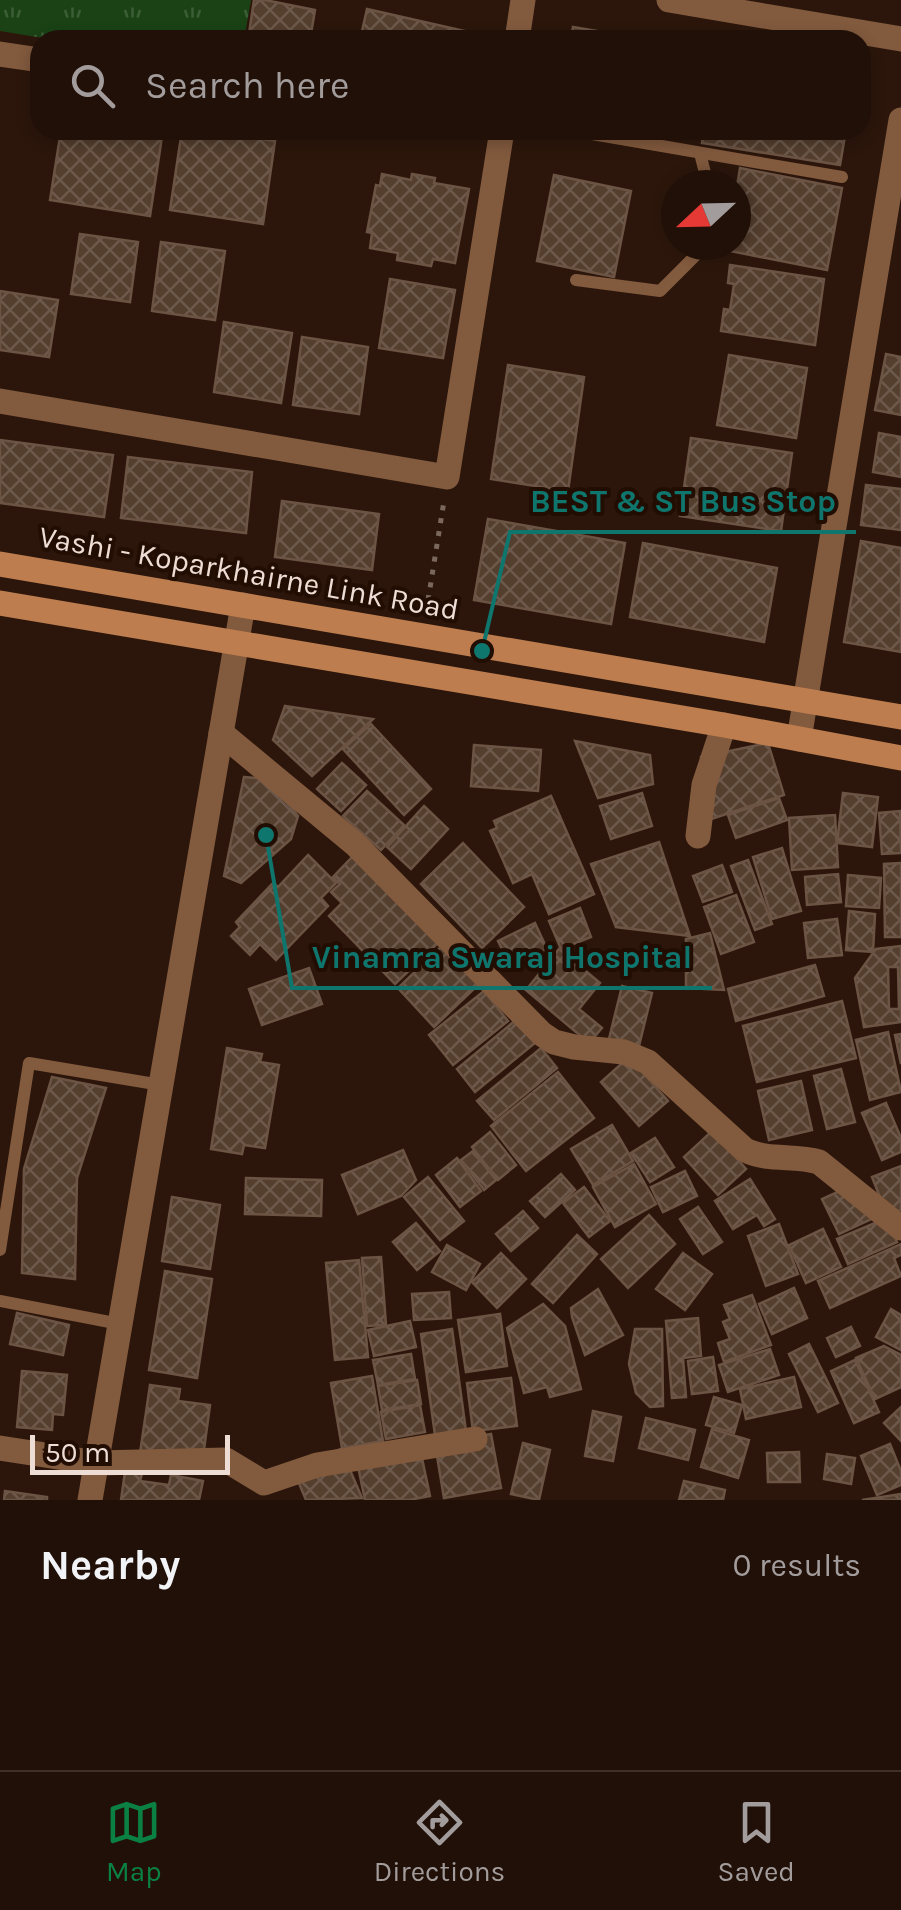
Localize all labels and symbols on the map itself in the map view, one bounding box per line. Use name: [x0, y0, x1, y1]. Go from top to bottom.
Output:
north arrow: [661, 170, 751, 260]
callout: BEST & ST Bus Stop: [510, 470, 856, 532]
text: BEST & ST Bus Stop: [530, 483, 836, 520]
street label: Vashi - Koparkhairne Link Road: [36, 518, 462, 628]
callout: Vinamra Swaraj Hospital: [292, 926, 712, 988]
text: Vinamra Swaraj Hospital: [312, 939, 692, 976]
scale bar: [30, 1430, 230, 1474]

